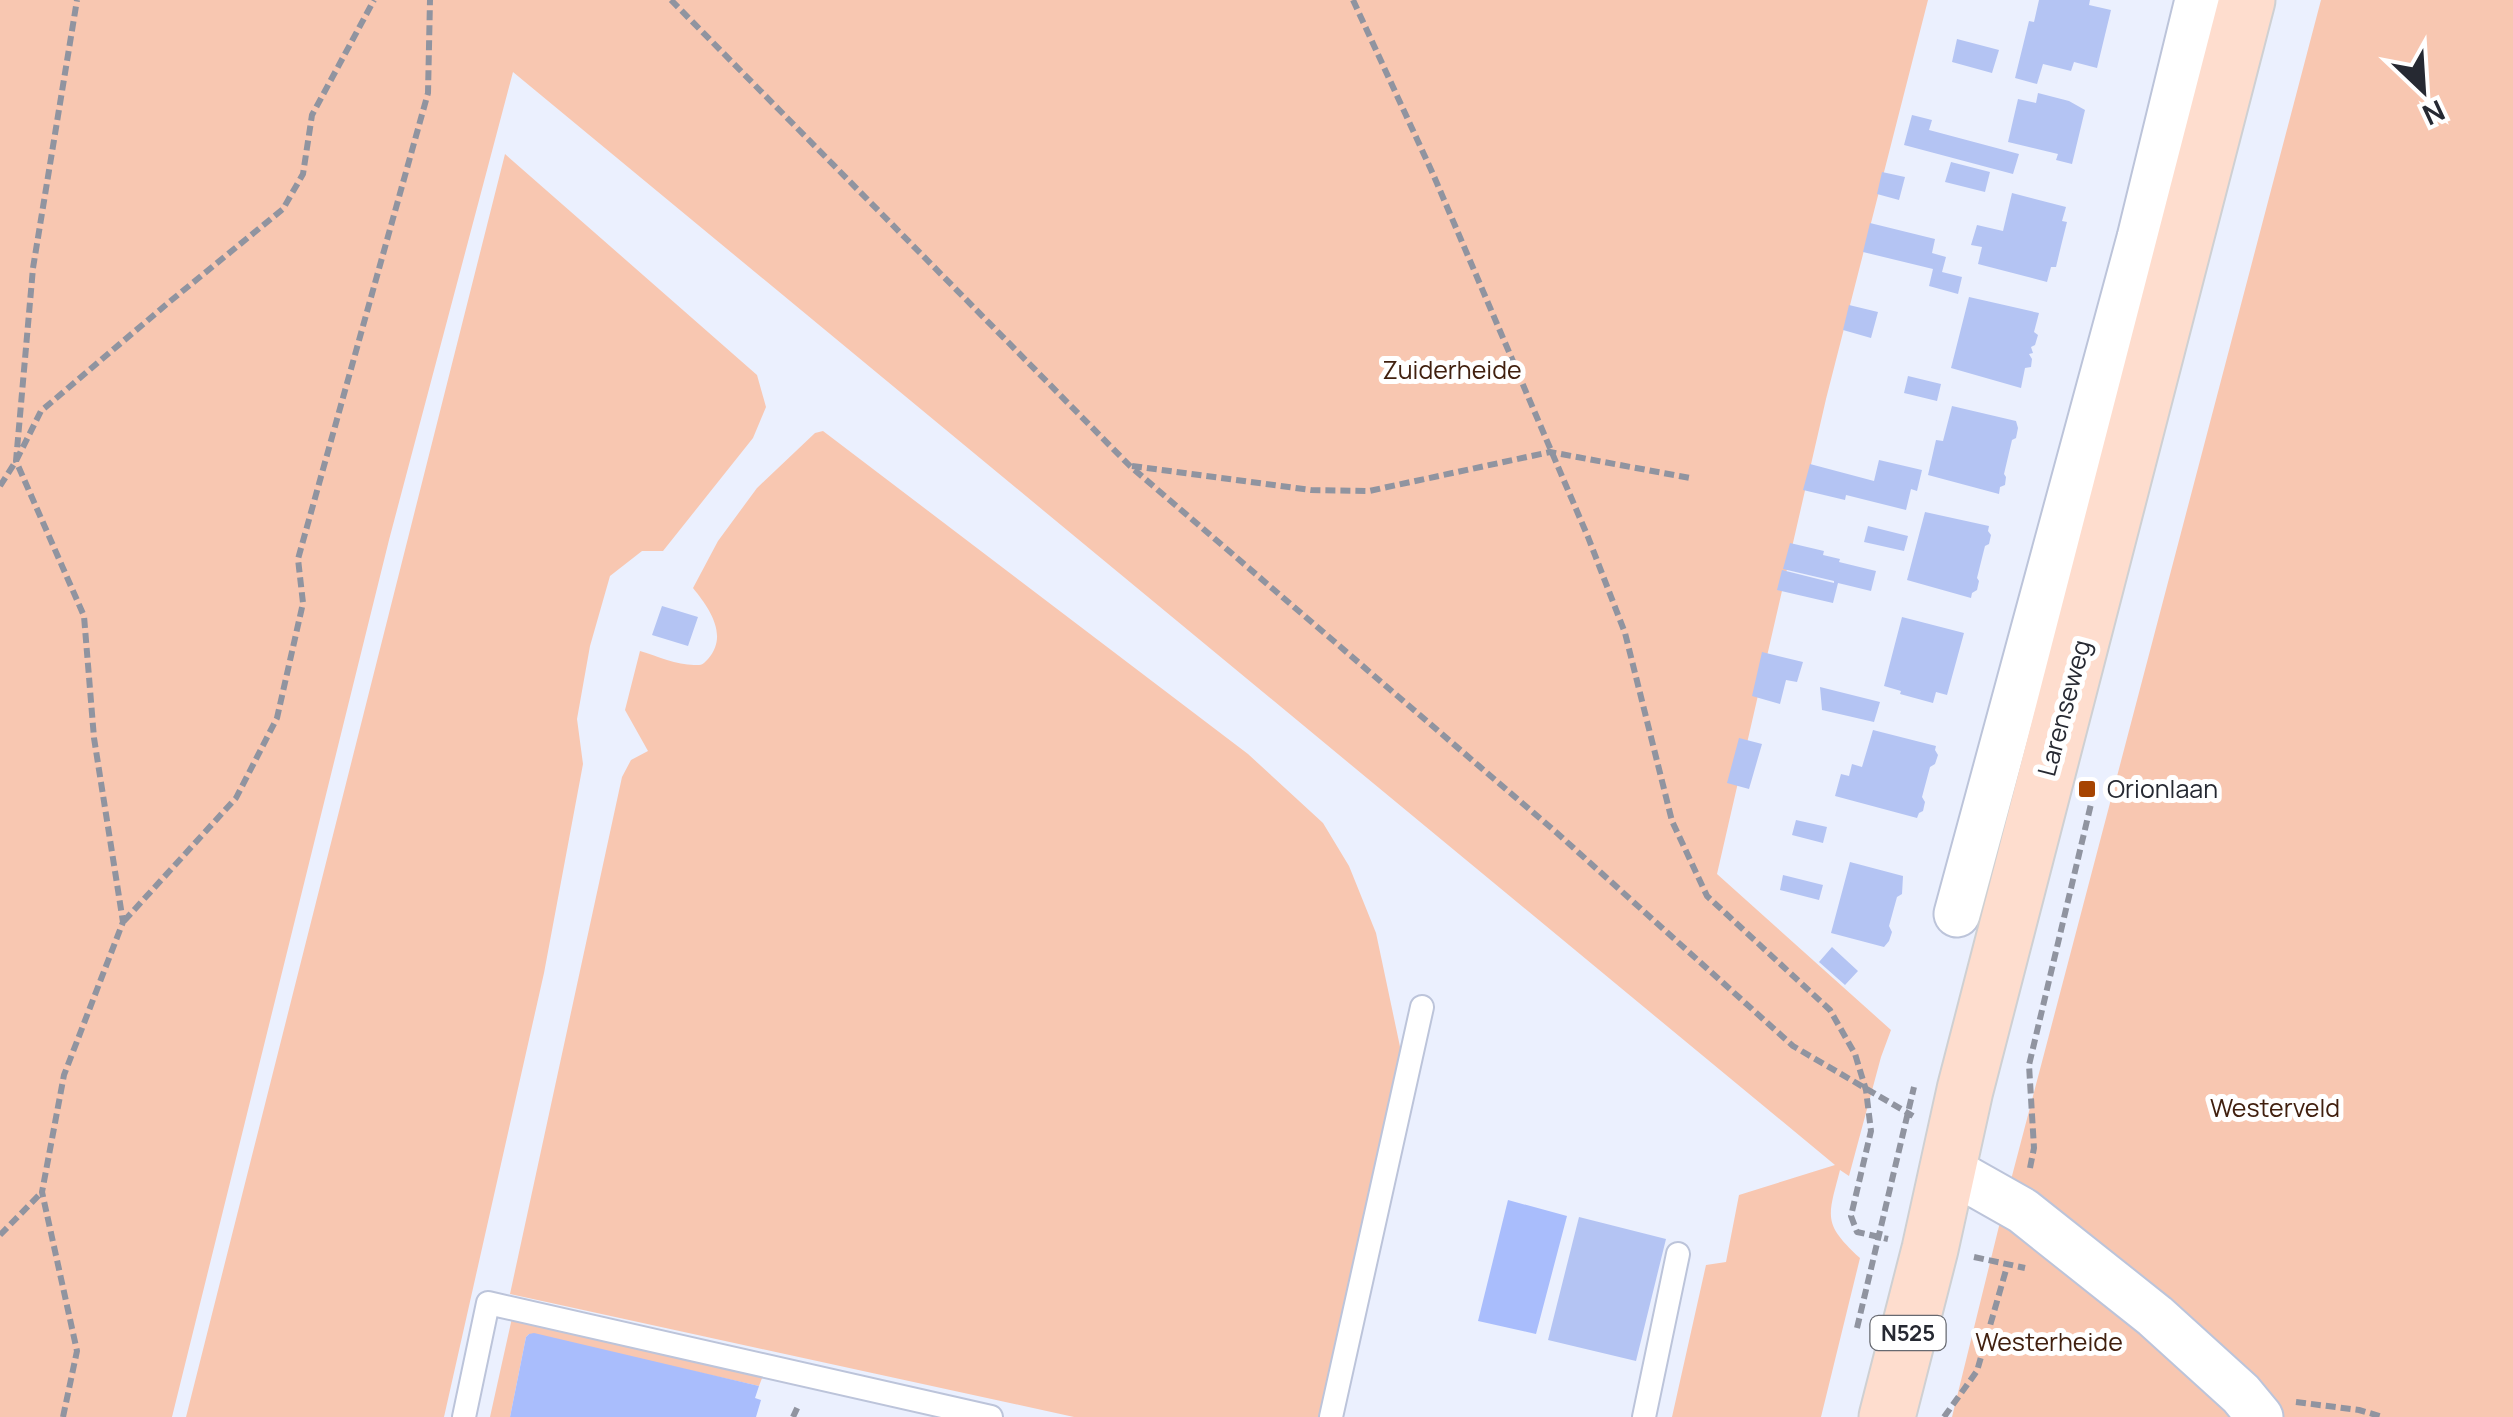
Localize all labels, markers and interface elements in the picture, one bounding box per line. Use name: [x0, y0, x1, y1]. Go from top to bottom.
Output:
north arrow: [2373, 40, 2473, 140]
text: N: [2417, 92, 2451, 135]
park label: Zuiderheide: [1382, 352, 1522, 387]
street label: Larenseweg: [2029, 636, 2099, 780]
place label: Orionlaan: [2107, 771, 2218, 806]
marker: Orionlaan: [2076, 778, 2098, 800]
park label: Westerveld: [2210, 1090, 2340, 1125]
road number: N525: [1870, 1316, 1946, 1350]
park label: Westerheide: [1975, 1324, 2123, 1359]

